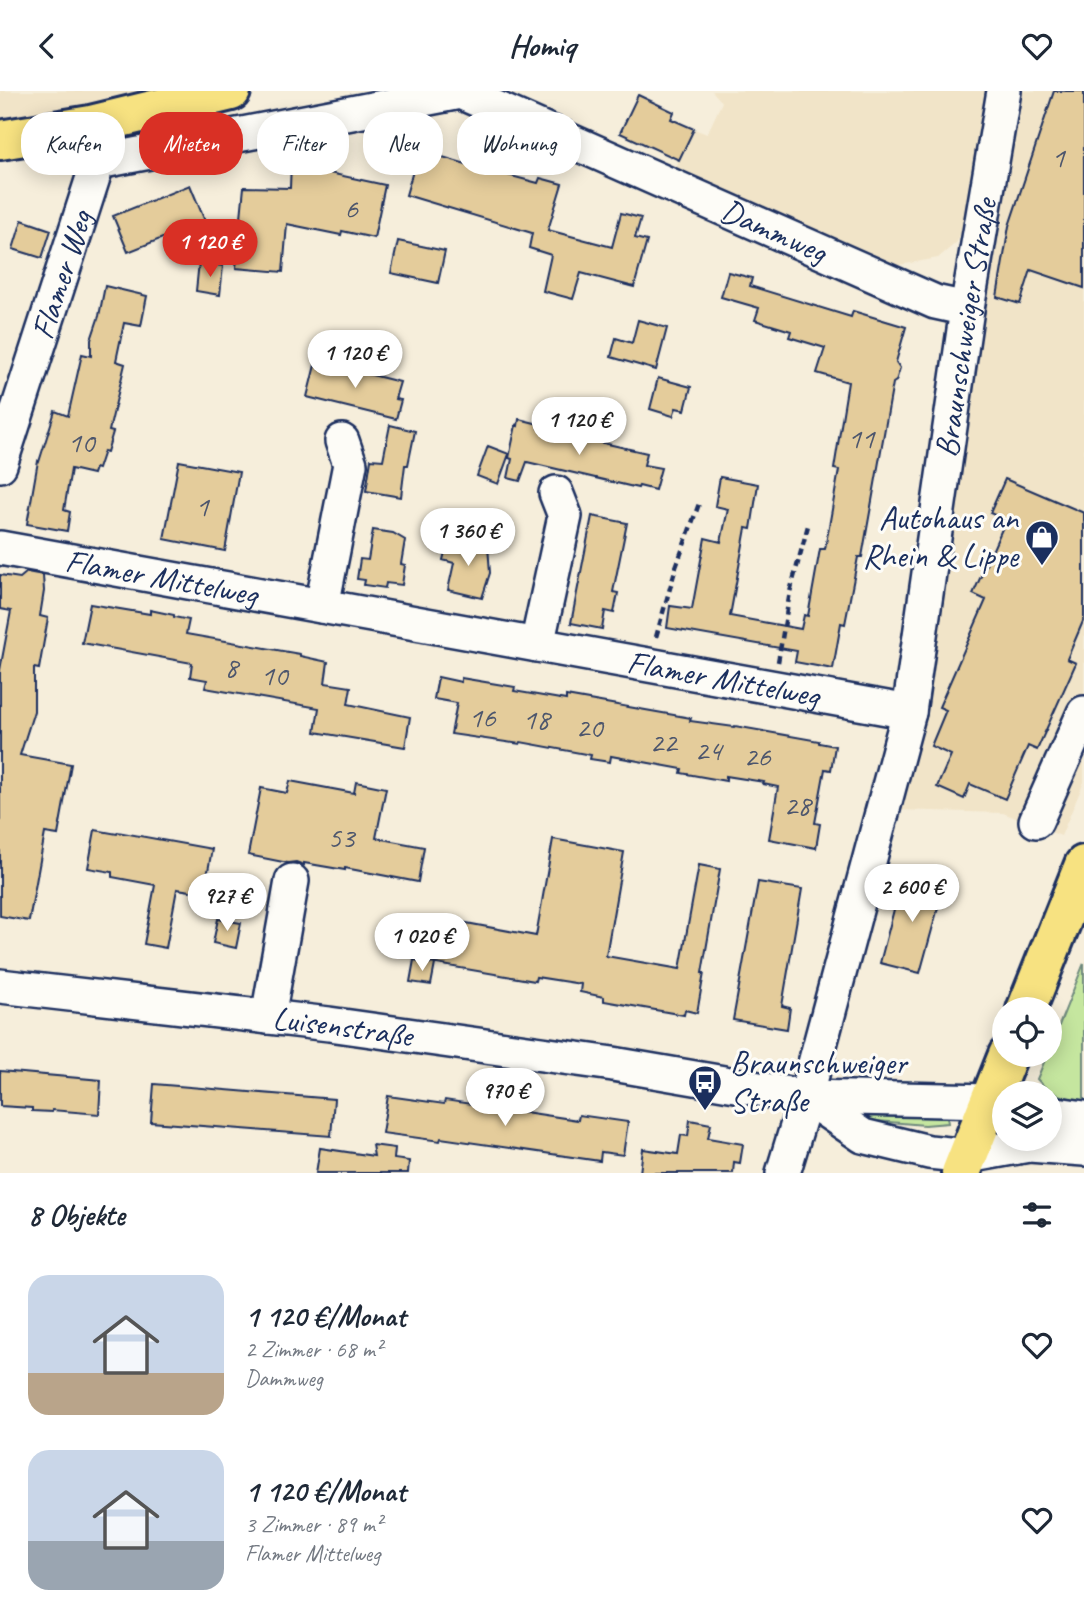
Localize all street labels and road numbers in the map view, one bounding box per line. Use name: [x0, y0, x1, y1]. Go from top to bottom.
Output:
street label: Dammweg: [714, 189, 835, 273]
street label: Braunschweiger Straße: [925, 193, 1007, 460]
street label: Flamer Weg: [21, 204, 102, 344]
street label: Flamer Mittelweg: [62, 539, 263, 615]
street label: Flamer Mittelweg: [624, 641, 825, 717]
street label: Luisenstraße: [271, 997, 417, 1057]

